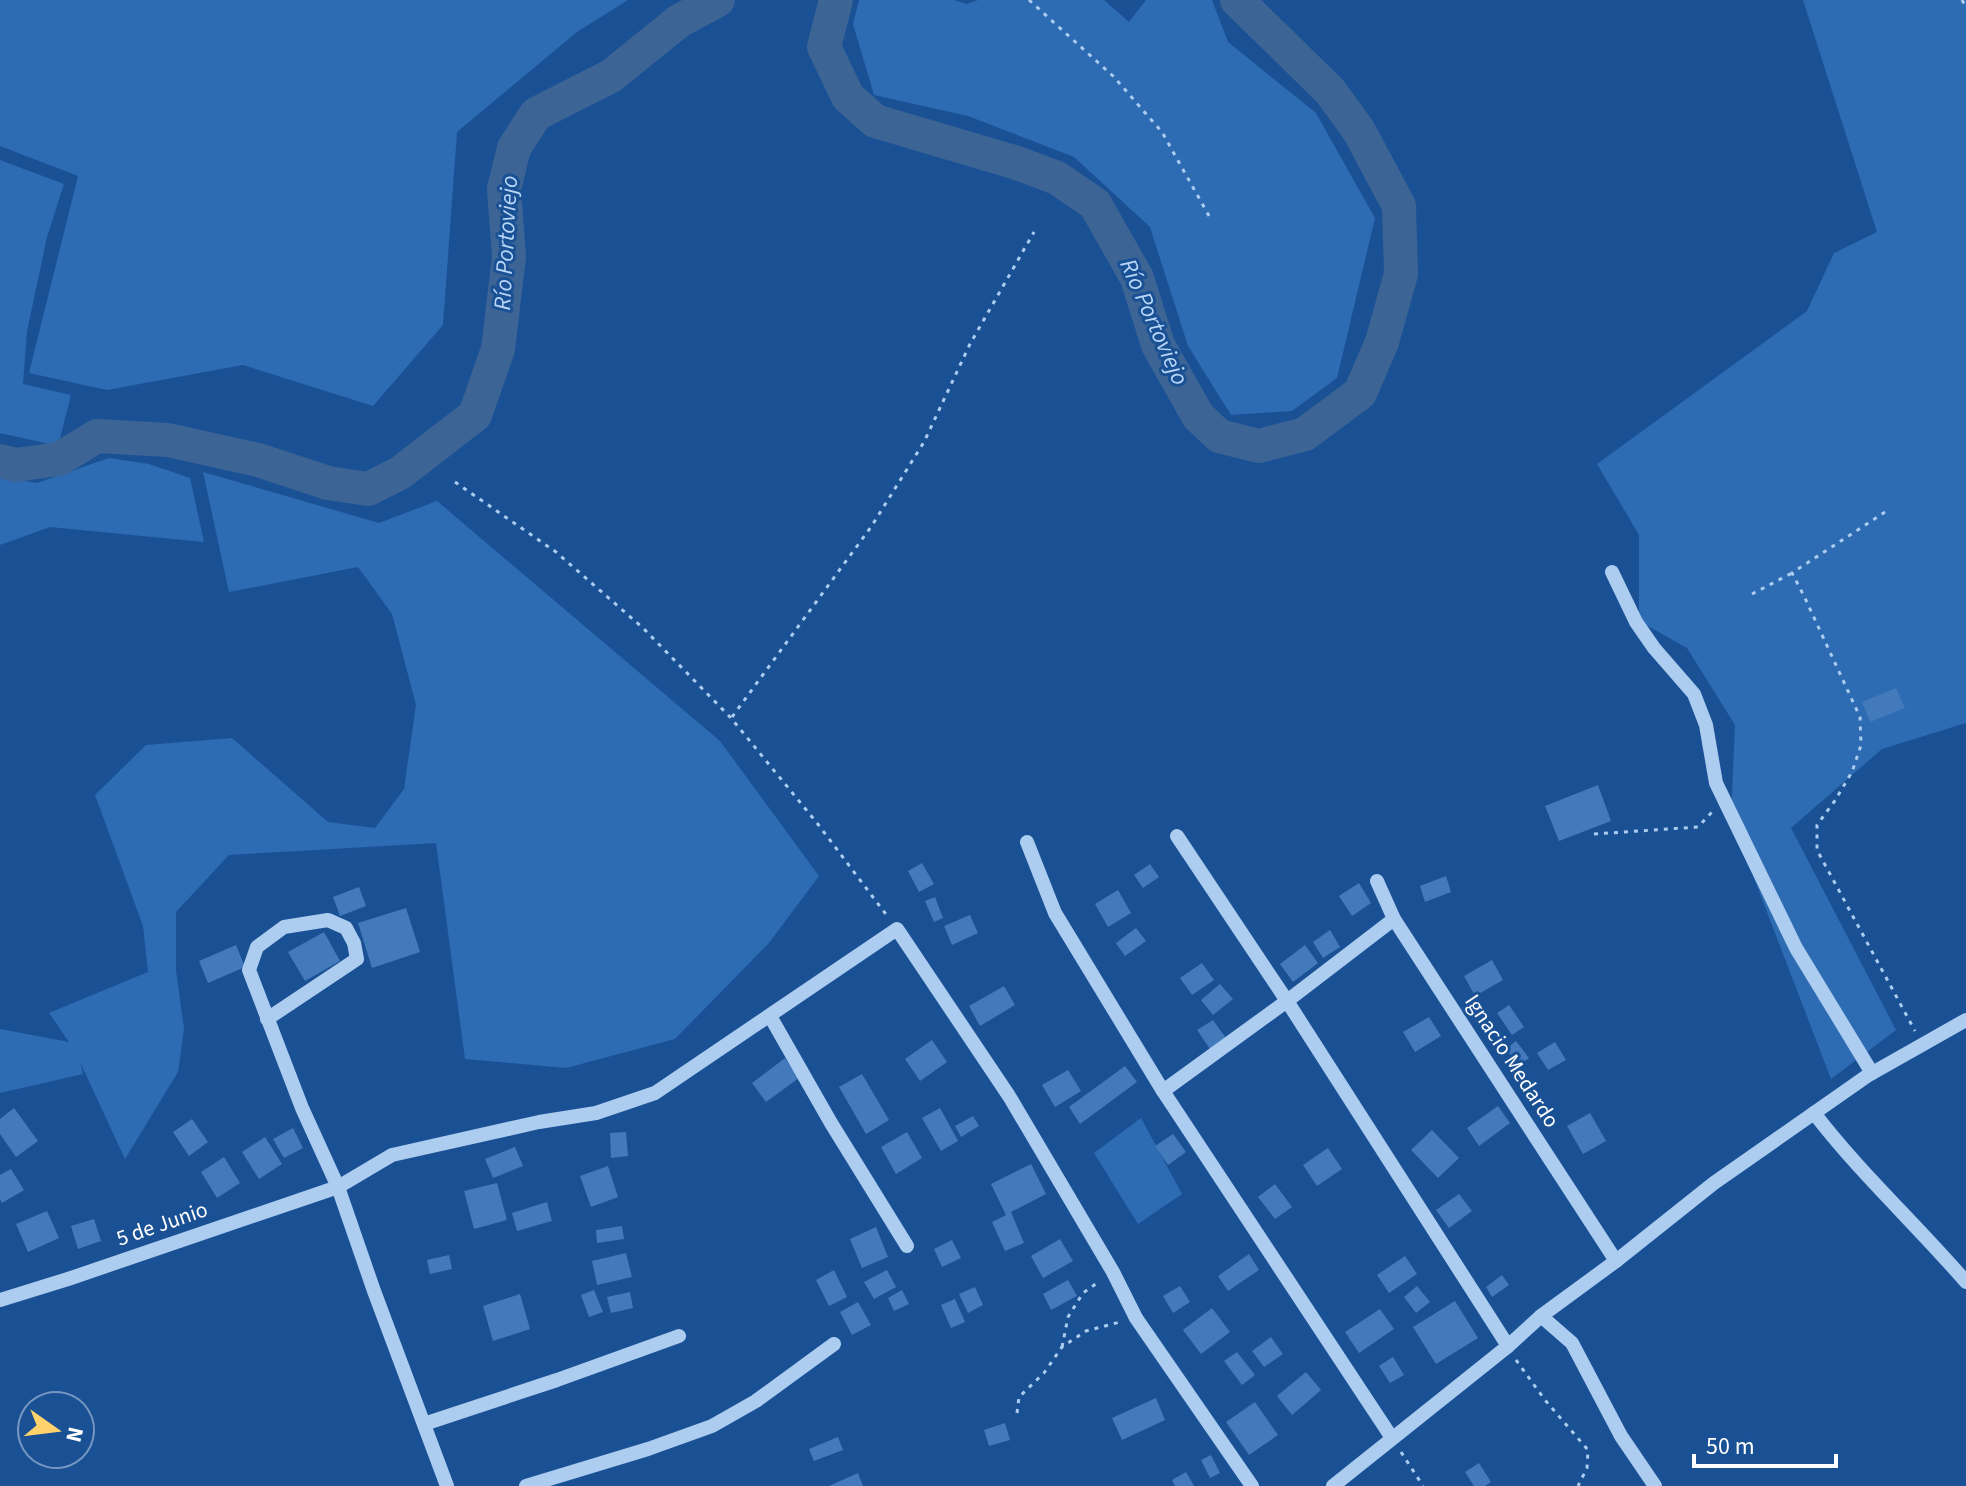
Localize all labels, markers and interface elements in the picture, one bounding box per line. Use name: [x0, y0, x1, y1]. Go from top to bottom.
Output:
water label: Río Portoviejo: [485, 175, 527, 311]
water label: Río Portoviejo: [1111, 253, 1197, 391]
street label: Ignacio Medardo: [1457, 988, 1567, 1134]
street label: 5 de Junio: [112, 1193, 212, 1255]
north arrow: [16, 1390, 96, 1470]
scale bar: [1694, 1418, 1836, 1468]
text: N: [57, 1424, 92, 1446]
text: 50 m: [1706, 1429, 1755, 1464]

